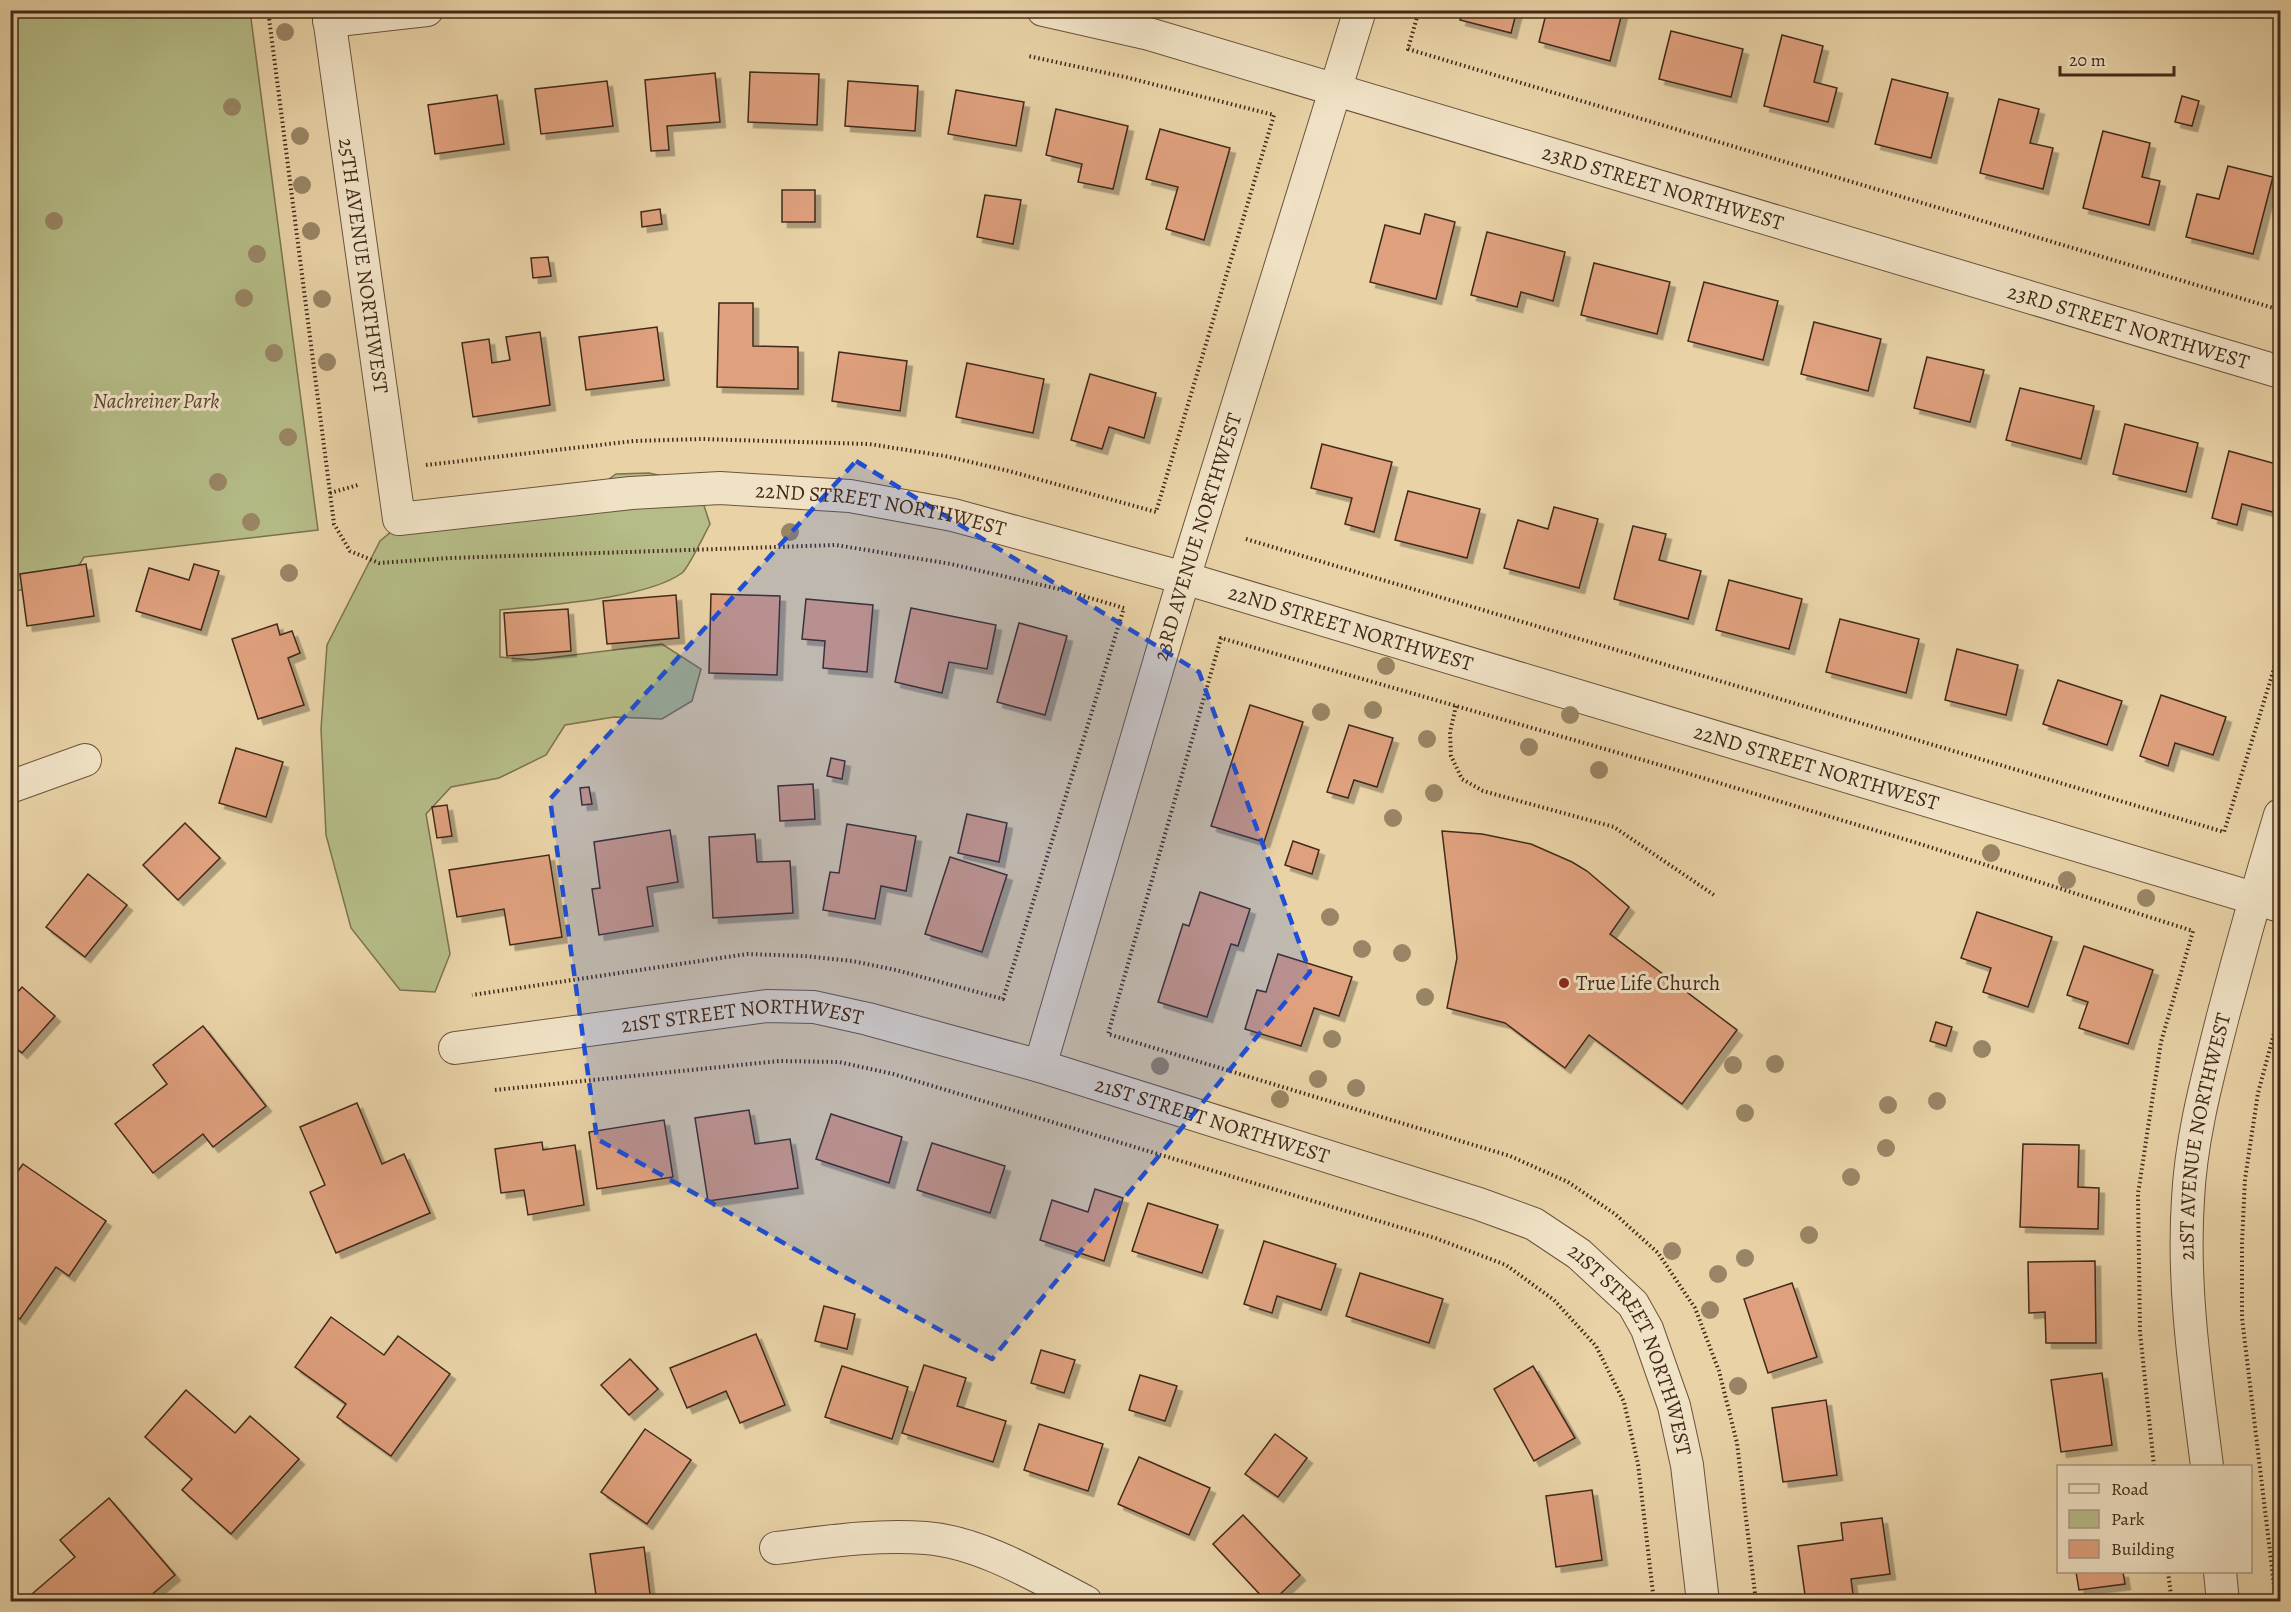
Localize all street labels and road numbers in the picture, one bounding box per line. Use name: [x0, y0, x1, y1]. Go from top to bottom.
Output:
street label: 25TH AVENUE NORTHWEST: [332, 136, 395, 396]
street label: 23RD STREET NORTHWEST: [1539, 138, 1788, 237]
street label: 23RD STREET NORTHWEST: [2004, 277, 2253, 376]
street label: 23RD AVENUE NORTHWEST: [1146, 409, 1248, 664]
street label: 22ND STREET NORTHWEST: [754, 476, 1010, 543]
street label: 22ND STREET NORTHWEST: [1225, 578, 1477, 678]
street label: 22ND STREET NORTHWEST: [1690, 717, 1943, 817]
street label: 21ST STREET NORTHWEST: [619, 992, 867, 1039]
street label: 21ST AVENUE NORTHWEST: [2173, 1009, 2237, 1261]
street label: 21ST STREET NORTHWEST: [1092, 1070, 1333, 1170]
street label: 21ST STREET NORTHWEST: [1563, 1237, 1699, 1458]

